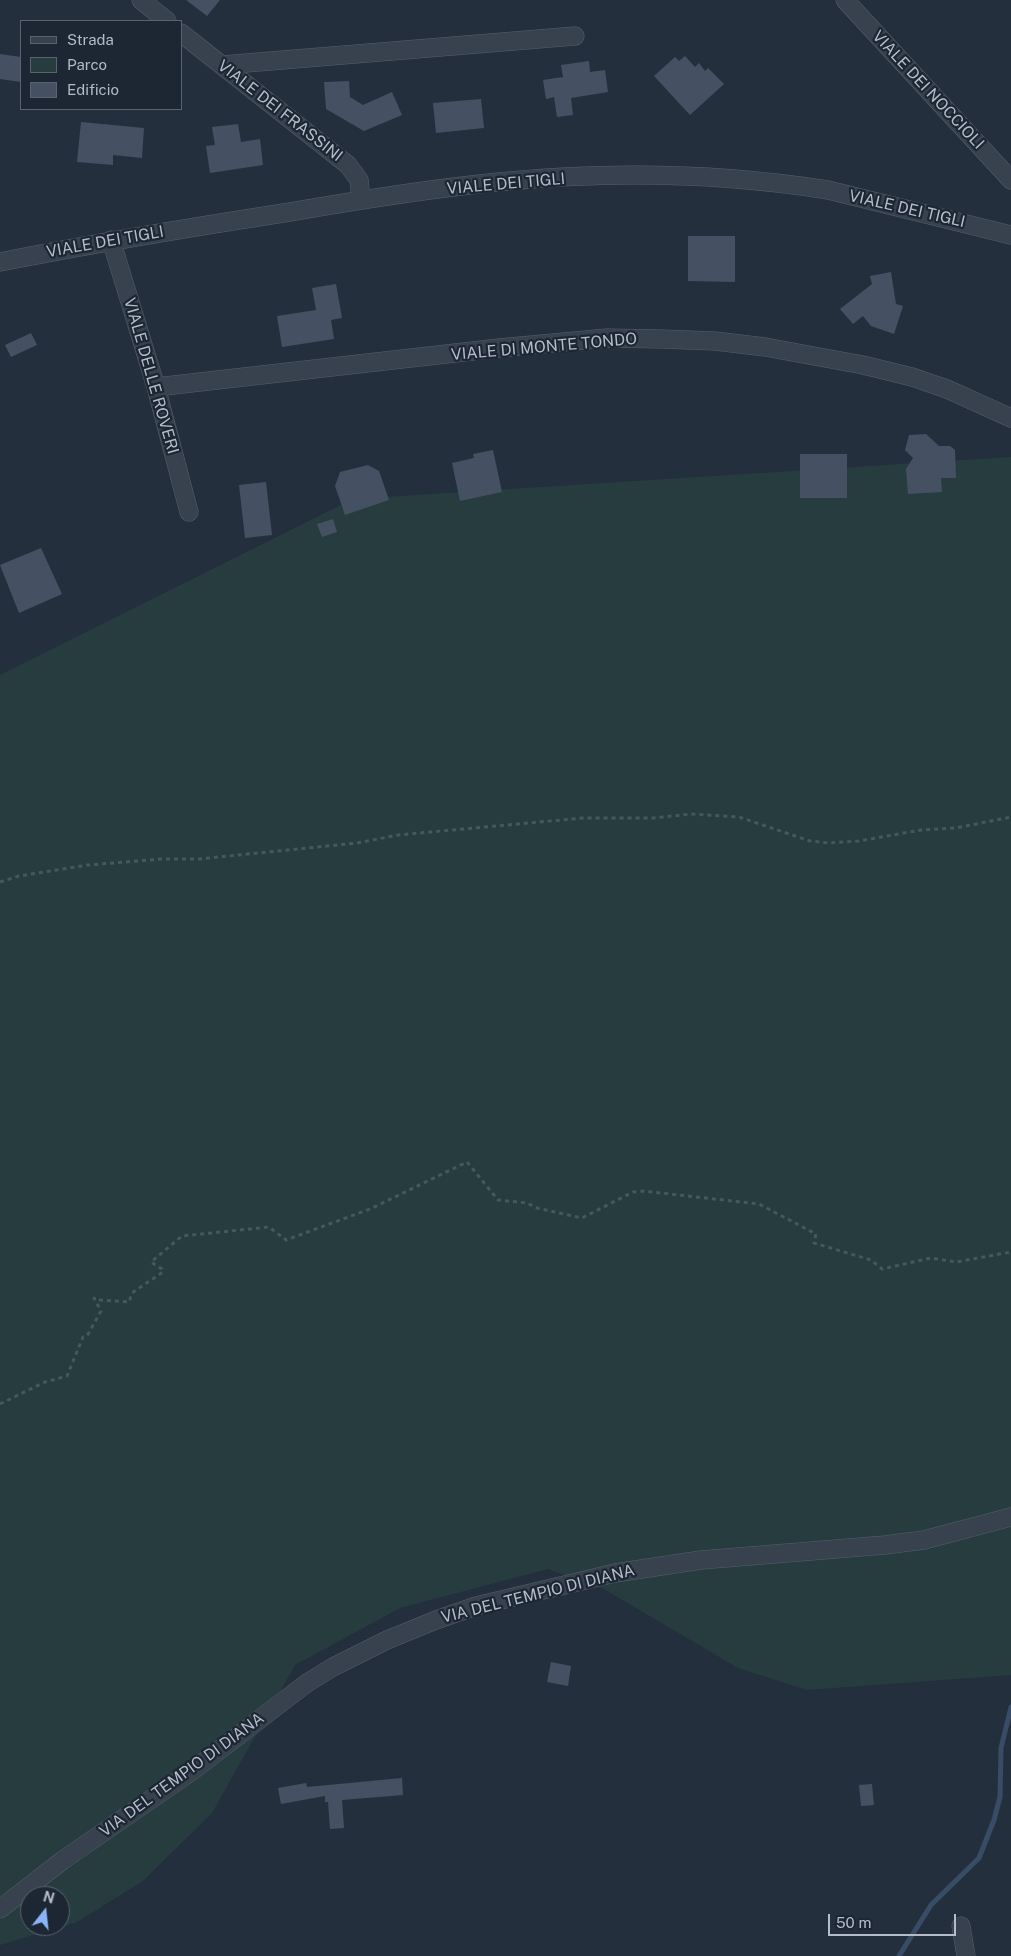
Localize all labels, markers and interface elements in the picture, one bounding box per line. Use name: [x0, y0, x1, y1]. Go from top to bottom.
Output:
legend: [20, 20, 182, 110]
street label: VIALE DEI NOCCIOLI: [868, 27, 988, 153]
text: Strada: [67, 31, 114, 48]
text: Parco: [67, 56, 107, 73]
street label: VIALE DEI FRASSINI: [214, 56, 346, 166]
text: Edificio: [67, 81, 119, 98]
street label: VIALE DEI TIGLI: [446, 169, 566, 199]
street label: VIALE DEI TIGLI: [847, 186, 967, 232]
street label: VIALE DEI TIGLI: [45, 222, 165, 262]
street label: VIALE DELLE ROVERI: [120, 296, 182, 456]
street label: VIALE DI MONTE TONDO: [450, 329, 638, 365]
street label: VIA DEL TEMPIO DI DIANA: [439, 1561, 637, 1627]
street label: VIA DEL TEMPIO DI DIANA: [96, 1709, 268, 1841]
north arrow: [20, 1886, 70, 1936]
text: N: [41, 1888, 56, 1907]
scale bar: [831, 1904, 958, 1936]
text: 50 m: [836, 1914, 871, 1931]

